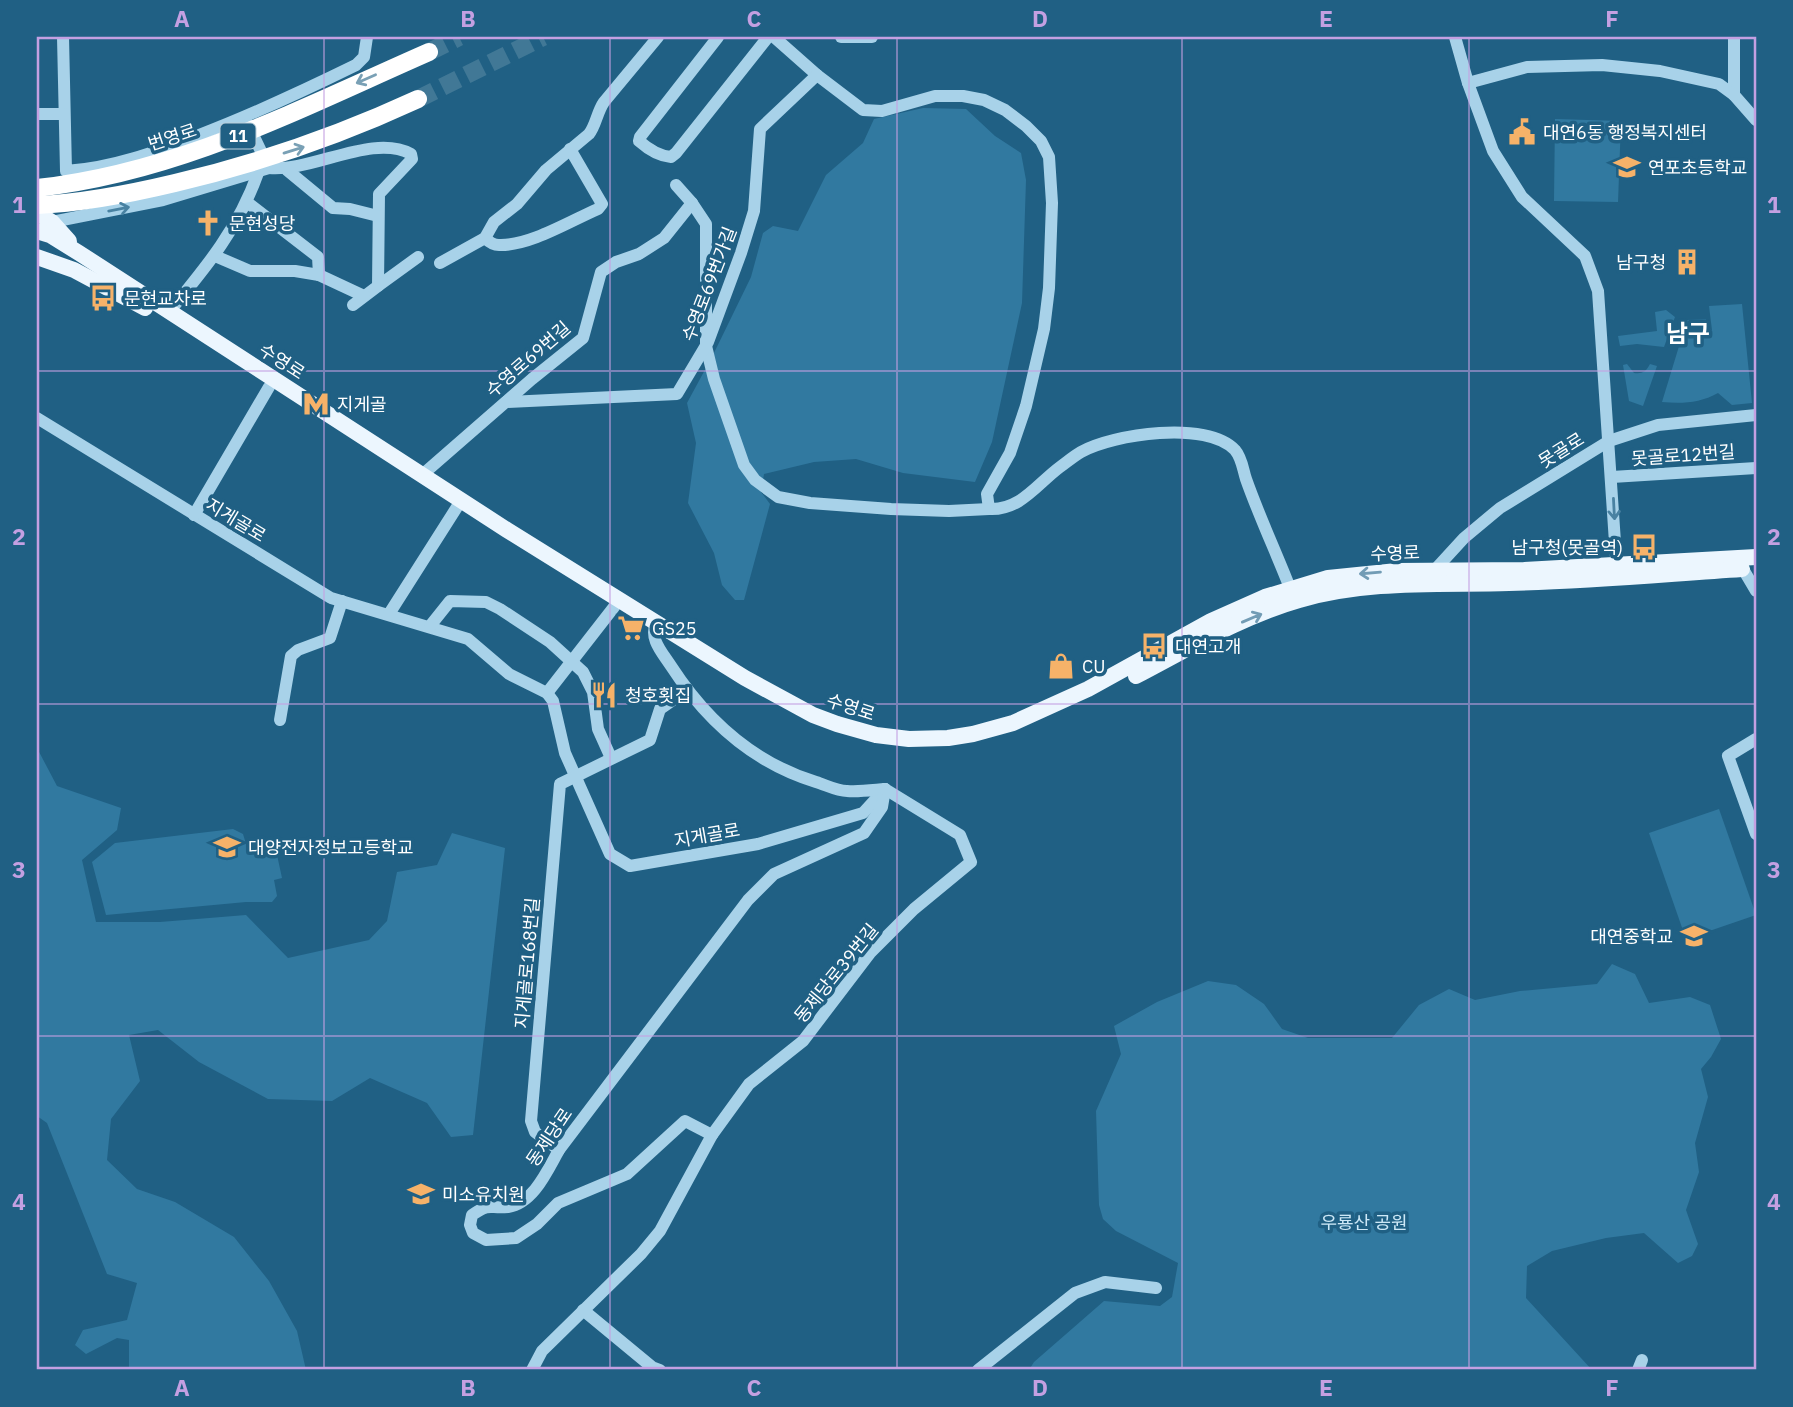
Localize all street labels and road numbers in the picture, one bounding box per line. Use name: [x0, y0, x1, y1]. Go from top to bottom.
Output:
street label: 번영로: [145, 118, 199, 156]
road number: 11: [220, 124, 256, 148]
street label: 수영로69번가길: [677, 223, 741, 345]
street label: 수영로69번길: [481, 316, 575, 402]
street label: 수영로: [255, 338, 309, 384]
street label: 못골로: [1534, 427, 1588, 473]
street label: 못골로12번길: [1630, 440, 1736, 470]
street label: 지게골로: [202, 493, 270, 547]
street label: 수영로: [1370, 541, 1420, 565]
street label: 수영로: [824, 688, 878, 726]
street label: 지게골로: [672, 818, 742, 852]
street label: 지게골로168번길: [510, 896, 544, 1030]
street label: 동제당로39번길: [789, 919, 883, 1027]
street label: 동제당로: [521, 1103, 577, 1171]

